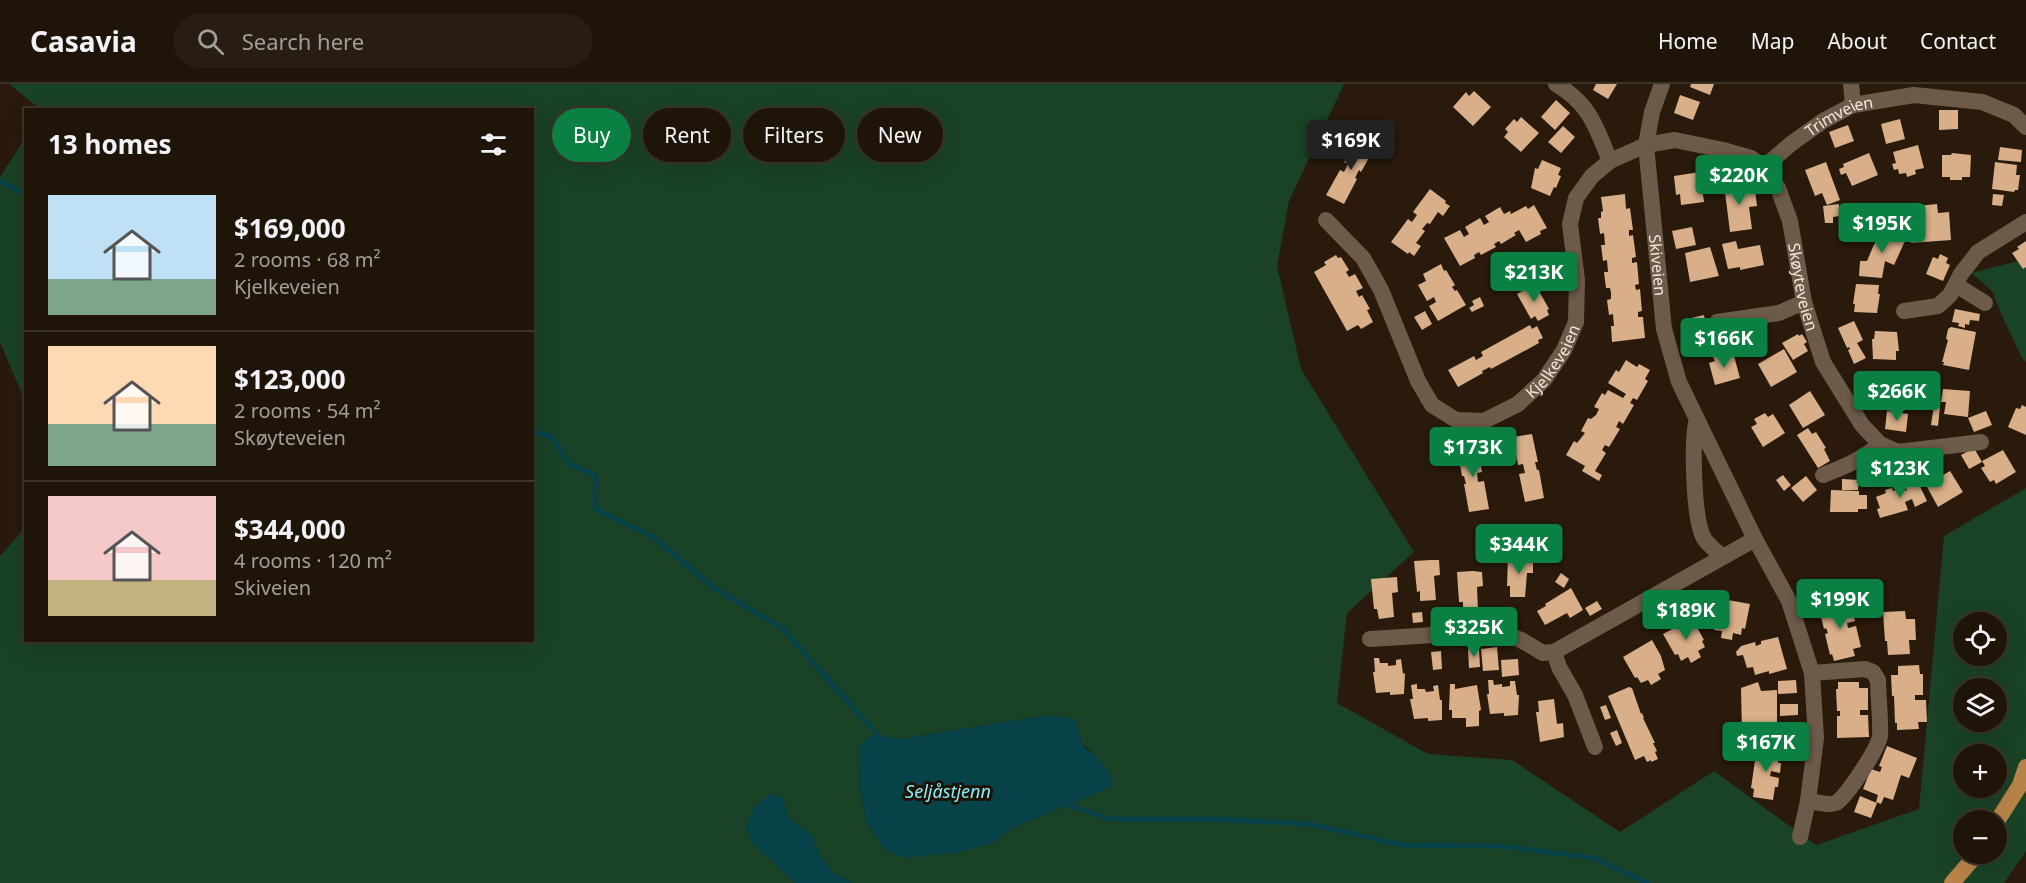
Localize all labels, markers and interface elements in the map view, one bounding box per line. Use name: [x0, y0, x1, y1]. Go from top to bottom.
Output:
search box: [173, 14, 593, 68]
text: Casavia: [30, 22, 137, 60]
icon: search: [194, 25, 227, 58]
text: Search here: [242, 26, 364, 56]
text: Home: [1658, 27, 1718, 55]
text: Map: [1751, 27, 1794, 55]
text: About: [1827, 27, 1887, 55]
text: Contact: [1920, 27, 1996, 55]
street label: Trimveien: [1800, 91, 1875, 142]
chip: Buy: [552, 108, 631, 162]
chip: Rent: [643, 108, 731, 162]
chip: Filters: [743, 108, 845, 162]
chip: New: [857, 108, 943, 162]
pin: $169K: [1309, 120, 1393, 171]
text: 13 homes: [48, 126, 172, 162]
text: $169K: [1321, 126, 1381, 153]
icon: filters: [477, 128, 510, 161]
pin: $220K: [1697, 155, 1781, 206]
text: $220K: [1709, 161, 1769, 188]
pin: $195K: [1840, 203, 1924, 254]
text: $195K: [1852, 209, 1912, 236]
text: $169,000: [234, 210, 346, 246]
icon: home: [96, 219, 168, 291]
street label: Skiveien: [1644, 233, 1672, 297]
street label: Skøyteveien: [1783, 241, 1823, 334]
text: 2 rooms · 68 m²: [234, 246, 381, 273]
pin: $213K: [1492, 252, 1576, 303]
text: $213K: [1504, 258, 1564, 285]
text: Kjelkeveien: [234, 273, 340, 300]
pin: $166K: [1682, 318, 1766, 369]
street label: Kjelkeveien: [1520, 321, 1585, 403]
text: $166K: [1694, 324, 1754, 351]
text: $123,000: [234, 361, 346, 397]
icon: home: [96, 370, 168, 442]
pin: $266K: [1855, 371, 1939, 422]
text: $266K: [1867, 377, 1927, 404]
text: 2 rooms · 54 m²: [234, 397, 381, 424]
text: Skøyteveien: [234, 424, 346, 451]
pin: $173K: [1431, 427, 1515, 478]
text: $173K: [1443, 433, 1503, 460]
pin: $123K: [1858, 448, 1942, 499]
text: $123K: [1870, 454, 1930, 481]
text: $344,000: [234, 511, 346, 547]
icon: home: [96, 520, 168, 592]
pin: $344K: [1477, 524, 1561, 575]
text: $344K: [1489, 530, 1549, 557]
text: 4 rooms · 120 m²: [234, 547, 392, 574]
text: Skiveien: [234, 574, 311, 601]
pin: $199K: [1798, 579, 1882, 630]
text: $199K: [1810, 585, 1870, 612]
pin: $189K: [1644, 590, 1728, 641]
text: $189K: [1656, 596, 1716, 623]
pin: $325K: [1432, 607, 1516, 658]
map controls: [1953, 612, 2007, 864]
button: locate: [1953, 612, 2007, 666]
text: $325K: [1444, 613, 1504, 640]
button: layers: [1953, 678, 2007, 732]
pin: $167K: [1724, 722, 1808, 773]
text: $167K: [1736, 728, 1796, 755]
button: +: [1953, 744, 2007, 798]
water label: Seljåstjenn: [905, 779, 991, 803]
button: −: [1953, 810, 2007, 864]

